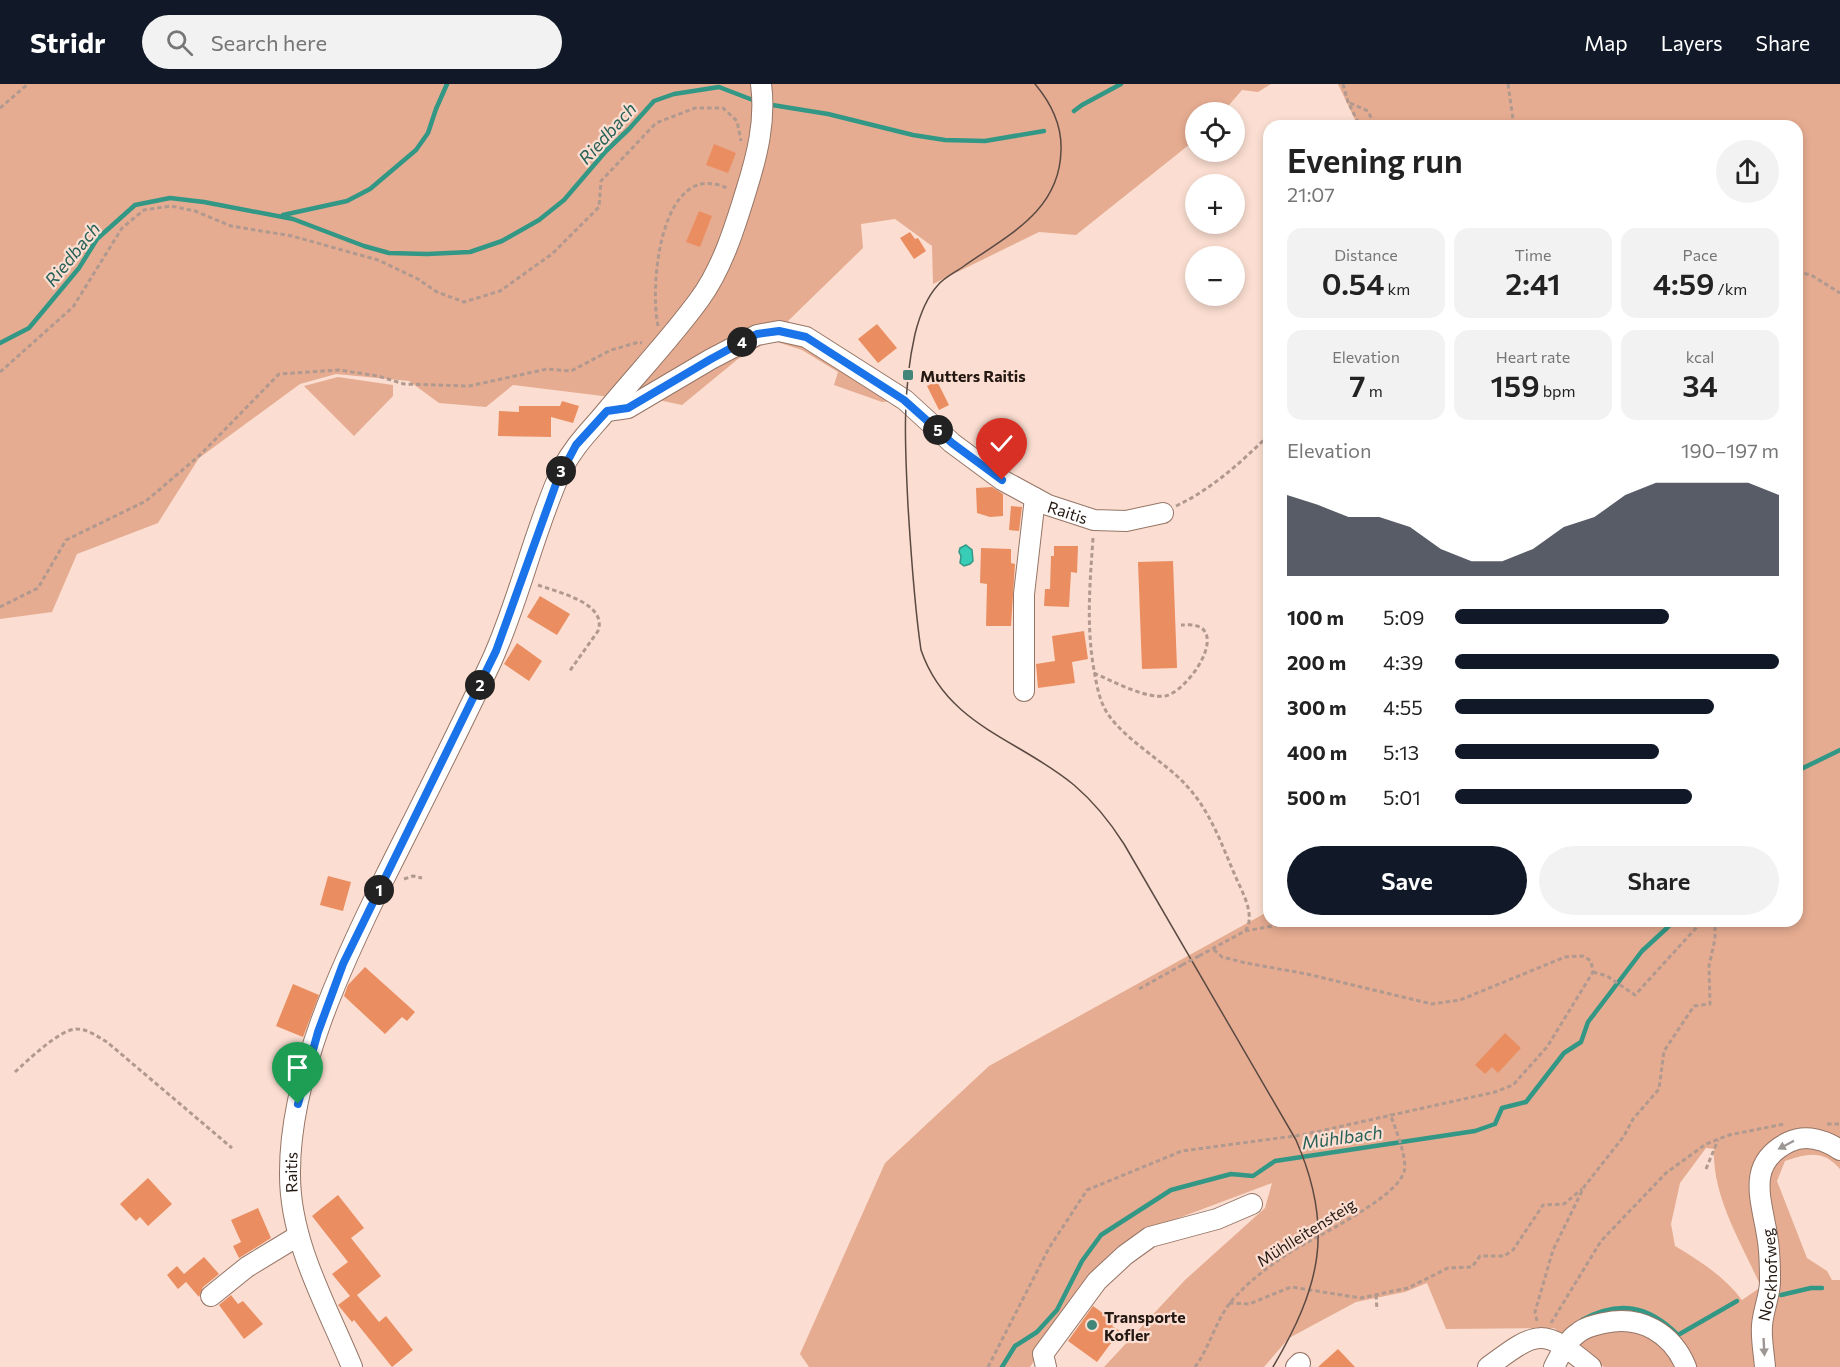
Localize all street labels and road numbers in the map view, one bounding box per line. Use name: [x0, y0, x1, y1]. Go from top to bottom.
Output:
street label: Raitis: [1045, 496, 1090, 527]
street label: Raitis: [280, 1151, 300, 1193]
street label: Mühlleitensteig: [1253, 1194, 1359, 1270]
street label: Nockhofweg: [1753, 1227, 1780, 1323]

